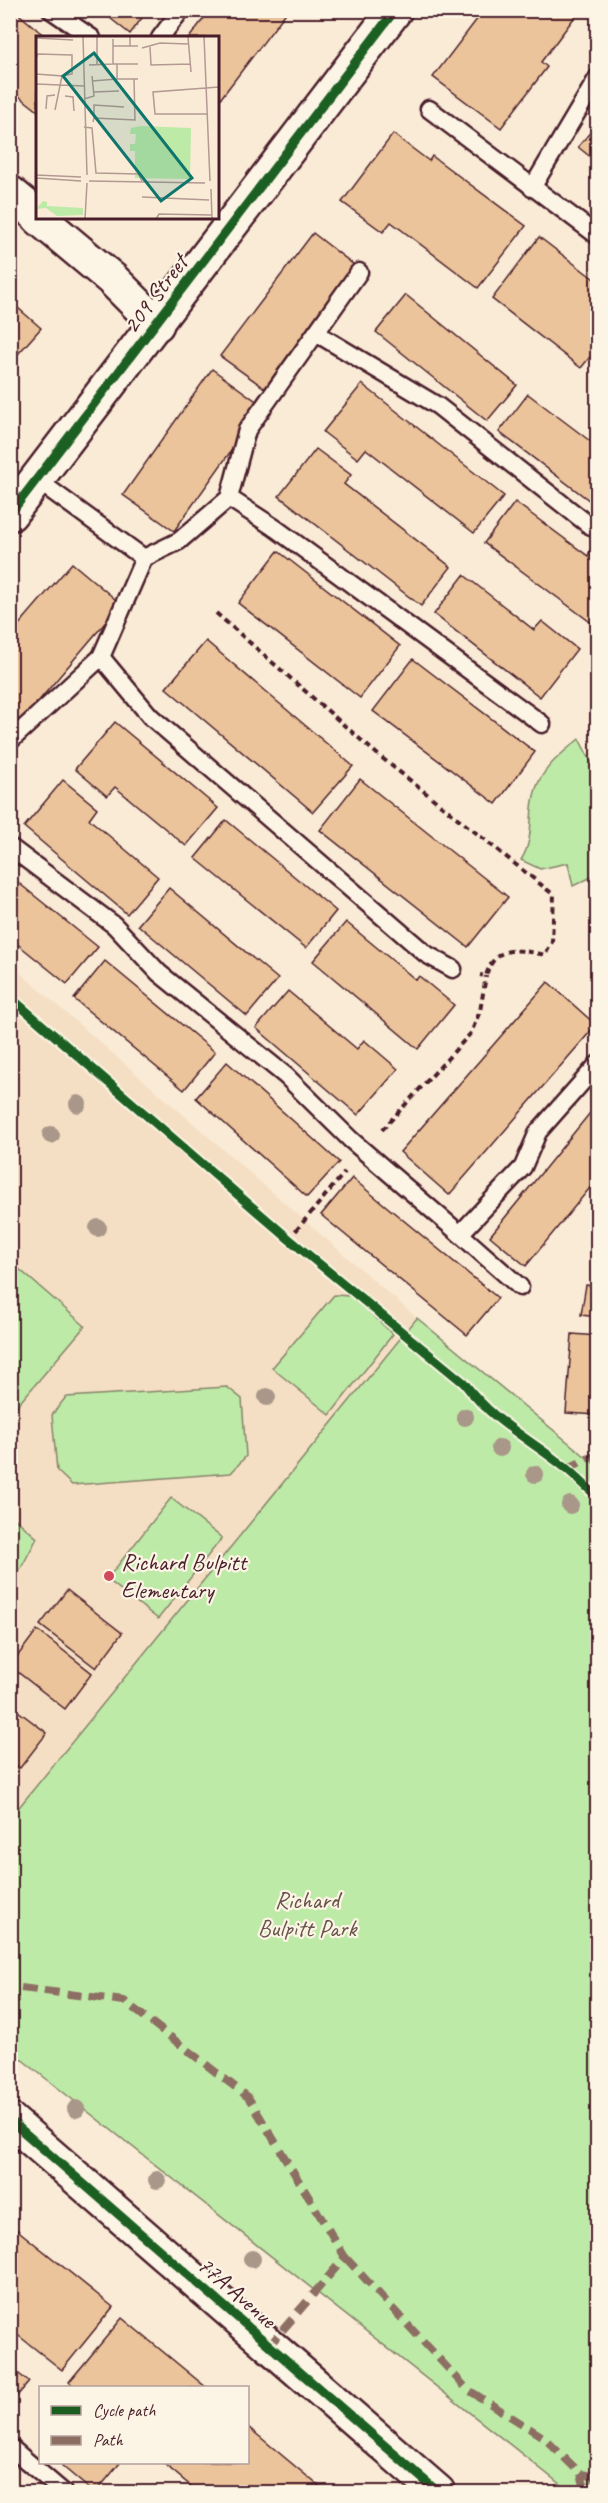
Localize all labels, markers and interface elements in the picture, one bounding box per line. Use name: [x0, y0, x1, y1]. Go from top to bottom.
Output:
inset map: [36, 36, 219, 219]
street label: 209 Street: [116, 246, 196, 339]
place label: Richard Bulpitt Elementary: [121, 1547, 248, 1605]
marker: Richard Bulpitt Elementary: [102, 1569, 116, 1583]
park label: Richard Bulpitt Park: [258, 1885, 358, 1943]
street label: 77A Avenue: [191, 2250, 284, 2336]
legend: [39, 2386, 249, 2464]
text: Cycle path: [93, 2399, 156, 2421]
text: Path: [93, 2429, 123, 2451]

